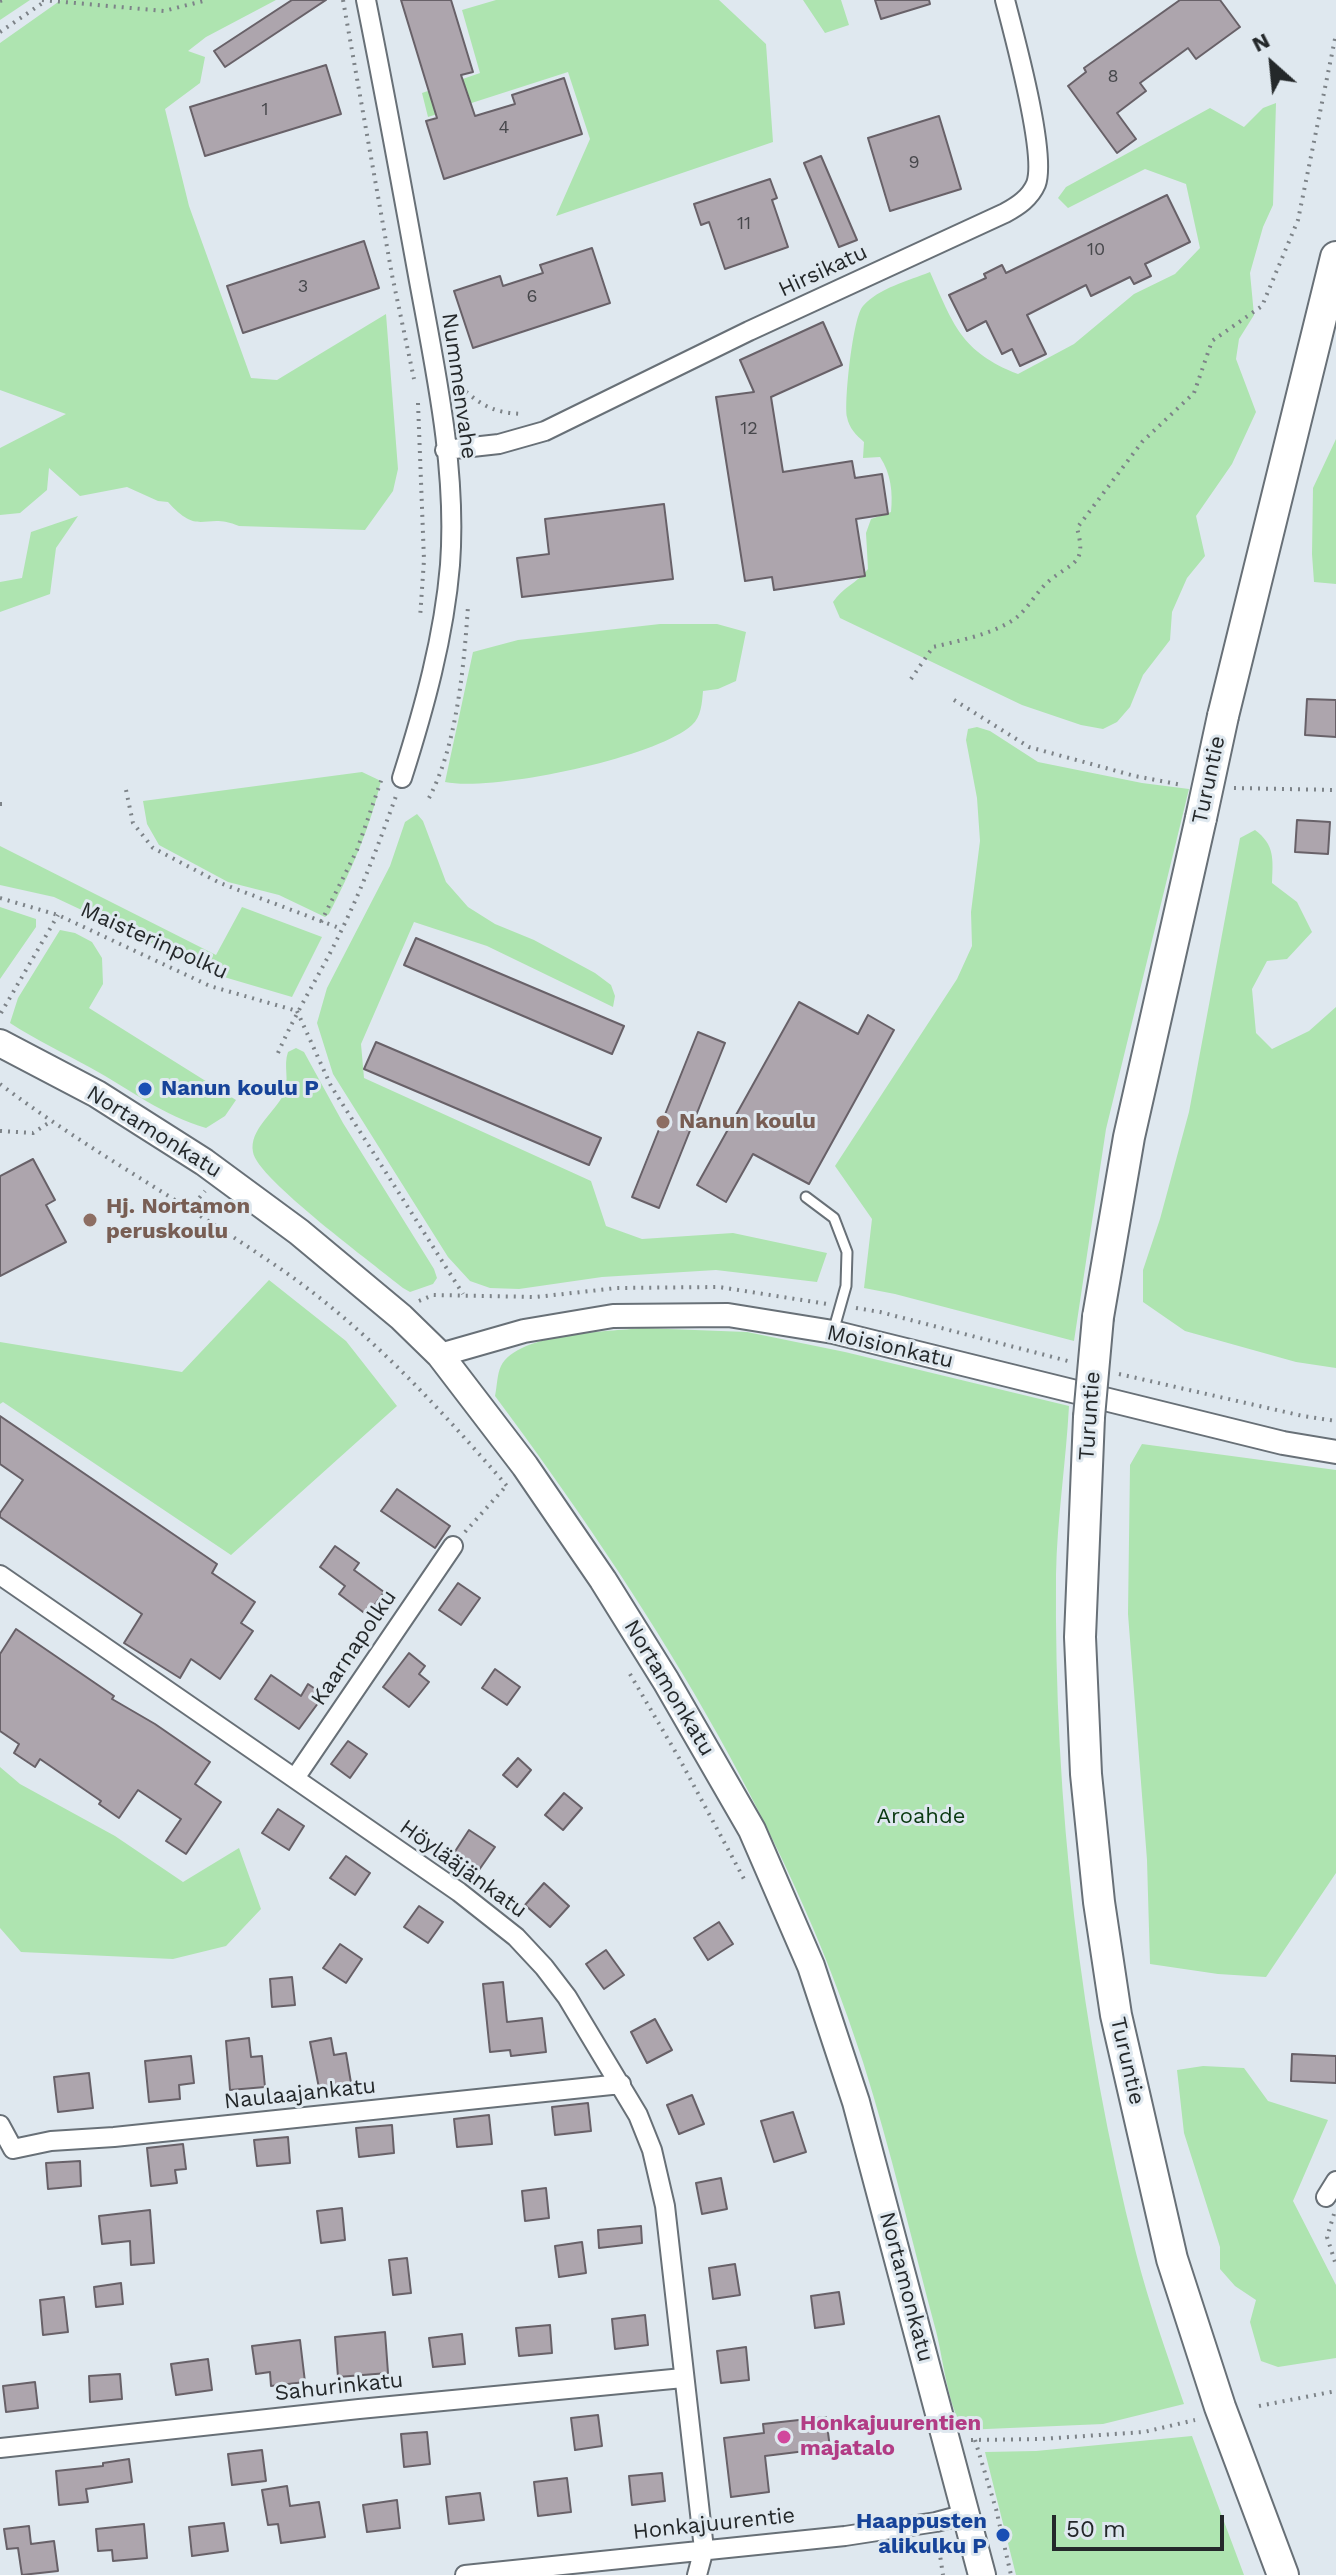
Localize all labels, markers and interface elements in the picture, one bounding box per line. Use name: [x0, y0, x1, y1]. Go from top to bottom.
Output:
north arrow: [1232, 24, 1312, 104]
text: N: [1248, 27, 1274, 57]
house number: 8: [1107, 66, 1119, 88]
house number: 1: [261, 99, 269, 121]
house number: 4: [499, 117, 509, 139]
house number: 9: [908, 152, 920, 174]
house number: 11: [737, 213, 751, 235]
street label: Hirsikatu: [774, 239, 872, 303]
house number: 10: [1087, 239, 1105, 261]
house number: 3: [298, 276, 308, 298]
house number: 6: [527, 286, 537, 308]
street label: Nummenvahe: [436, 311, 482, 461]
house number: 12: [740, 418, 758, 440]
street label: Turuntie: [1187, 734, 1231, 826]
street label: Maisterinpolku: [76, 897, 232, 985]
place label: Nanun koulu P: [161, 1076, 319, 1102]
street label: Nortamonkatu: [82, 1080, 226, 1184]
marker: Nanun koulu P: [136, 1080, 154, 1098]
place label: Nanun koulu: [679, 1109, 816, 1135]
marker: Nanun koulu: [654, 1113, 672, 1131]
place label: Hj. Nortamon peruskoulu: [106, 1194, 250, 1246]
marker: Hj. Nortamon peruskoulu: [81, 1211, 99, 1229]
street label: Moisionkatu: [824, 1320, 956, 1374]
street label: Turuntie: [1074, 1371, 1106, 1461]
street label: Kaarnapolku: [306, 1585, 402, 1711]
street label: Nortamonkatu: [618, 1615, 720, 1761]
park label: Aroahde: [877, 1804, 965, 1830]
street label: Höylääjänkatu: [394, 1814, 532, 1924]
street label: Turuntie: [1104, 2015, 1150, 2107]
street label: Naulaajankatu: [223, 2073, 377, 2115]
street label: Nortamonkatu: [873, 2209, 939, 2365]
street label: Sahurinkatu: [273, 2367, 405, 2407]
place label: Honkajuurentien majatalo: [800, 2411, 981, 2462]
marker: Honkajuurentien majatalo: [775, 2428, 793, 2446]
scale bar: [1056, 2499, 1228, 2549]
street label: Honkajuurentie: [632, 2502, 796, 2546]
place label: Haappusten alikulku P: [856, 2509, 987, 2560]
text: 50 m: [1066, 2515, 1126, 2543]
marker: Haappusten alikulku P: [994, 2526, 1012, 2544]

